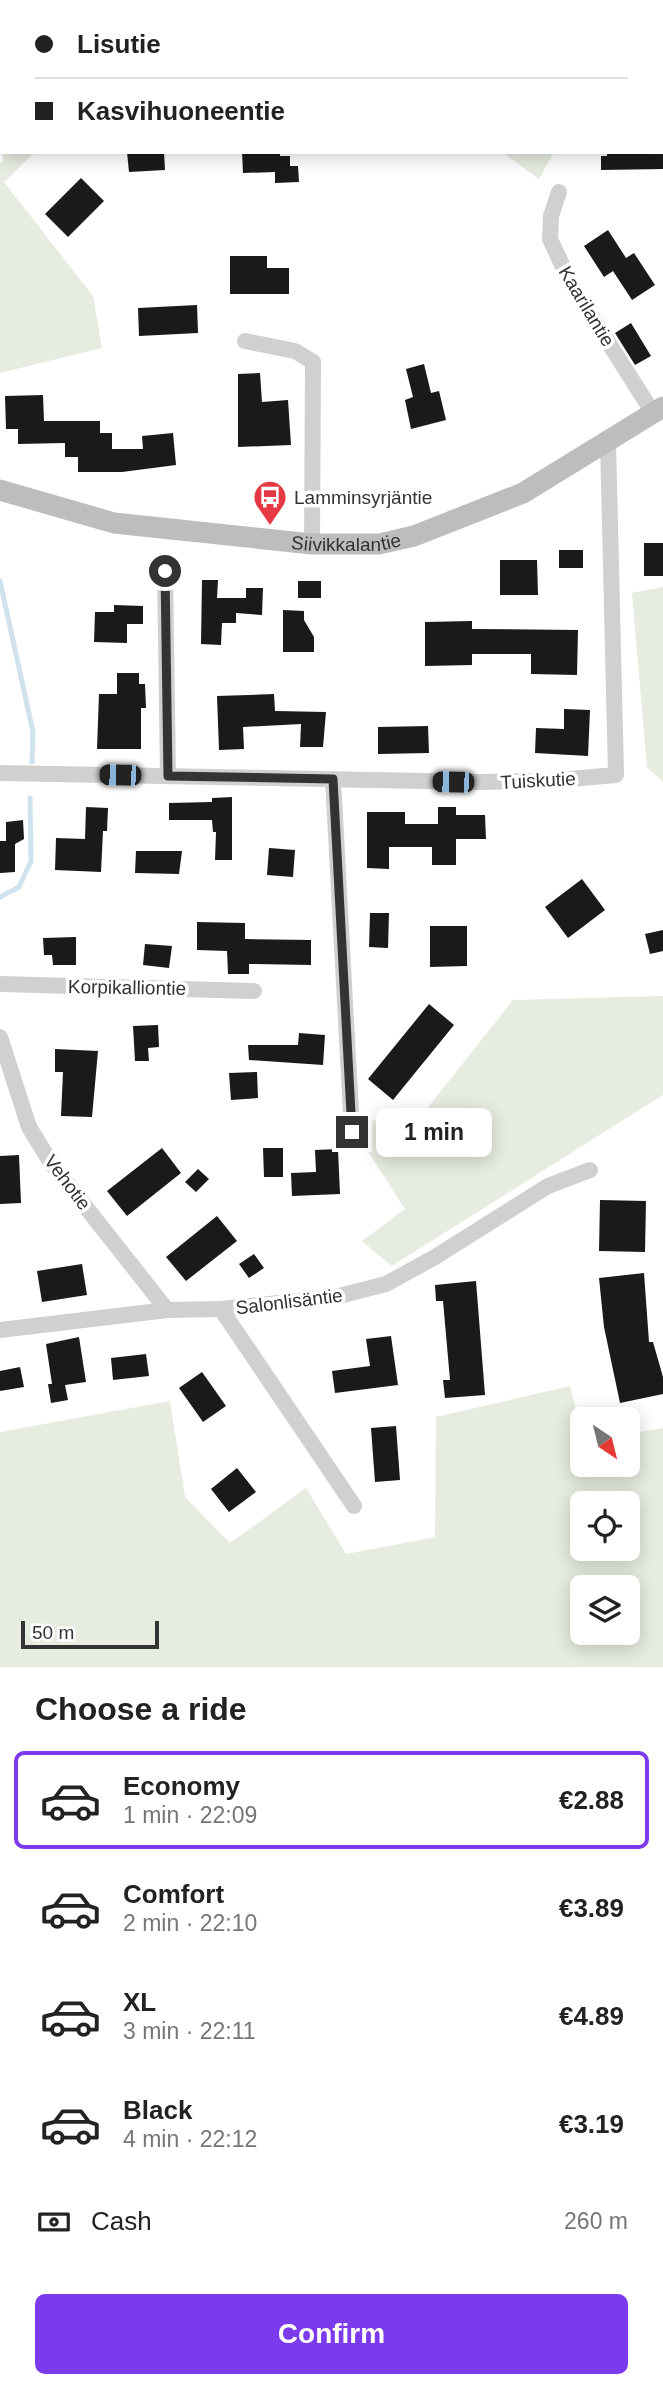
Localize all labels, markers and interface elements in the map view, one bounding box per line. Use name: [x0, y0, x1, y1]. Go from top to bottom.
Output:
text: Lisutie: [77, 29, 161, 59]
text: Kasvihuoneentie: [77, 96, 285, 126]
street label: Kaarilantie: [554, 262, 619, 350]
bus stop icon: Lamminsyrjäntie: [251, 478, 289, 527]
place label: Lamminsyrjäntie: [294, 487, 432, 508]
street label: Siivikkalantie: [290, 529, 403, 555]
route start: [149, 555, 181, 587]
car: [99, 764, 142, 786]
street label: Tuiskutie: [500, 768, 576, 793]
car: [432, 771, 475, 793]
street label: Korpikalliontie: [68, 976, 186, 999]
callout: 1 min: [376, 1108, 492, 1156]
route end: [336, 1116, 368, 1148]
text: 1 min: [404, 1119, 464, 1145]
street label: Vehotie: [40, 1151, 95, 1214]
street label: Salonlisäntie: [234, 1285, 344, 1318]
north arrow: [570, 1407, 640, 1477]
map controls: [570, 1407, 640, 1645]
button: locate: [570, 1491, 640, 1561]
button: layers: [570, 1575, 640, 1645]
scale bar: [21, 1618, 159, 1650]
text: 50 m: [32, 1622, 74, 1643]
text: Choose a ride: [35, 1691, 247, 1727]
icon: car: [39, 1769, 102, 1832]
text: Economy: [123, 1771, 240, 1801]
text: €2.88: [559, 1785, 624, 1815]
text: 1 min · 22:09: [123, 1802, 257, 1828]
icon: car: [39, 1877, 102, 1940]
text: Comfort: [123, 1879, 224, 1909]
text: €3.89: [559, 1893, 624, 1923]
text: 2 min · 22:10: [123, 1910, 257, 1936]
icon: car: [39, 1985, 102, 2048]
text: XL: [123, 1987, 156, 2017]
text: €4.89: [559, 2001, 624, 2031]
text: 3 min · 22:11: [123, 2018, 256, 2044]
icon: car: [39, 2093, 102, 2156]
text: Black: [123, 2095, 192, 2125]
text: €3.19: [559, 2109, 624, 2139]
text: 4 min · 22:12: [123, 2126, 257, 2152]
icon: cash: [35, 2203, 73, 2241]
text: Cash: [91, 2206, 152, 2236]
text: 260 m: [564, 2208, 628, 2234]
button: Confirm: [35, 2294, 628, 2374]

